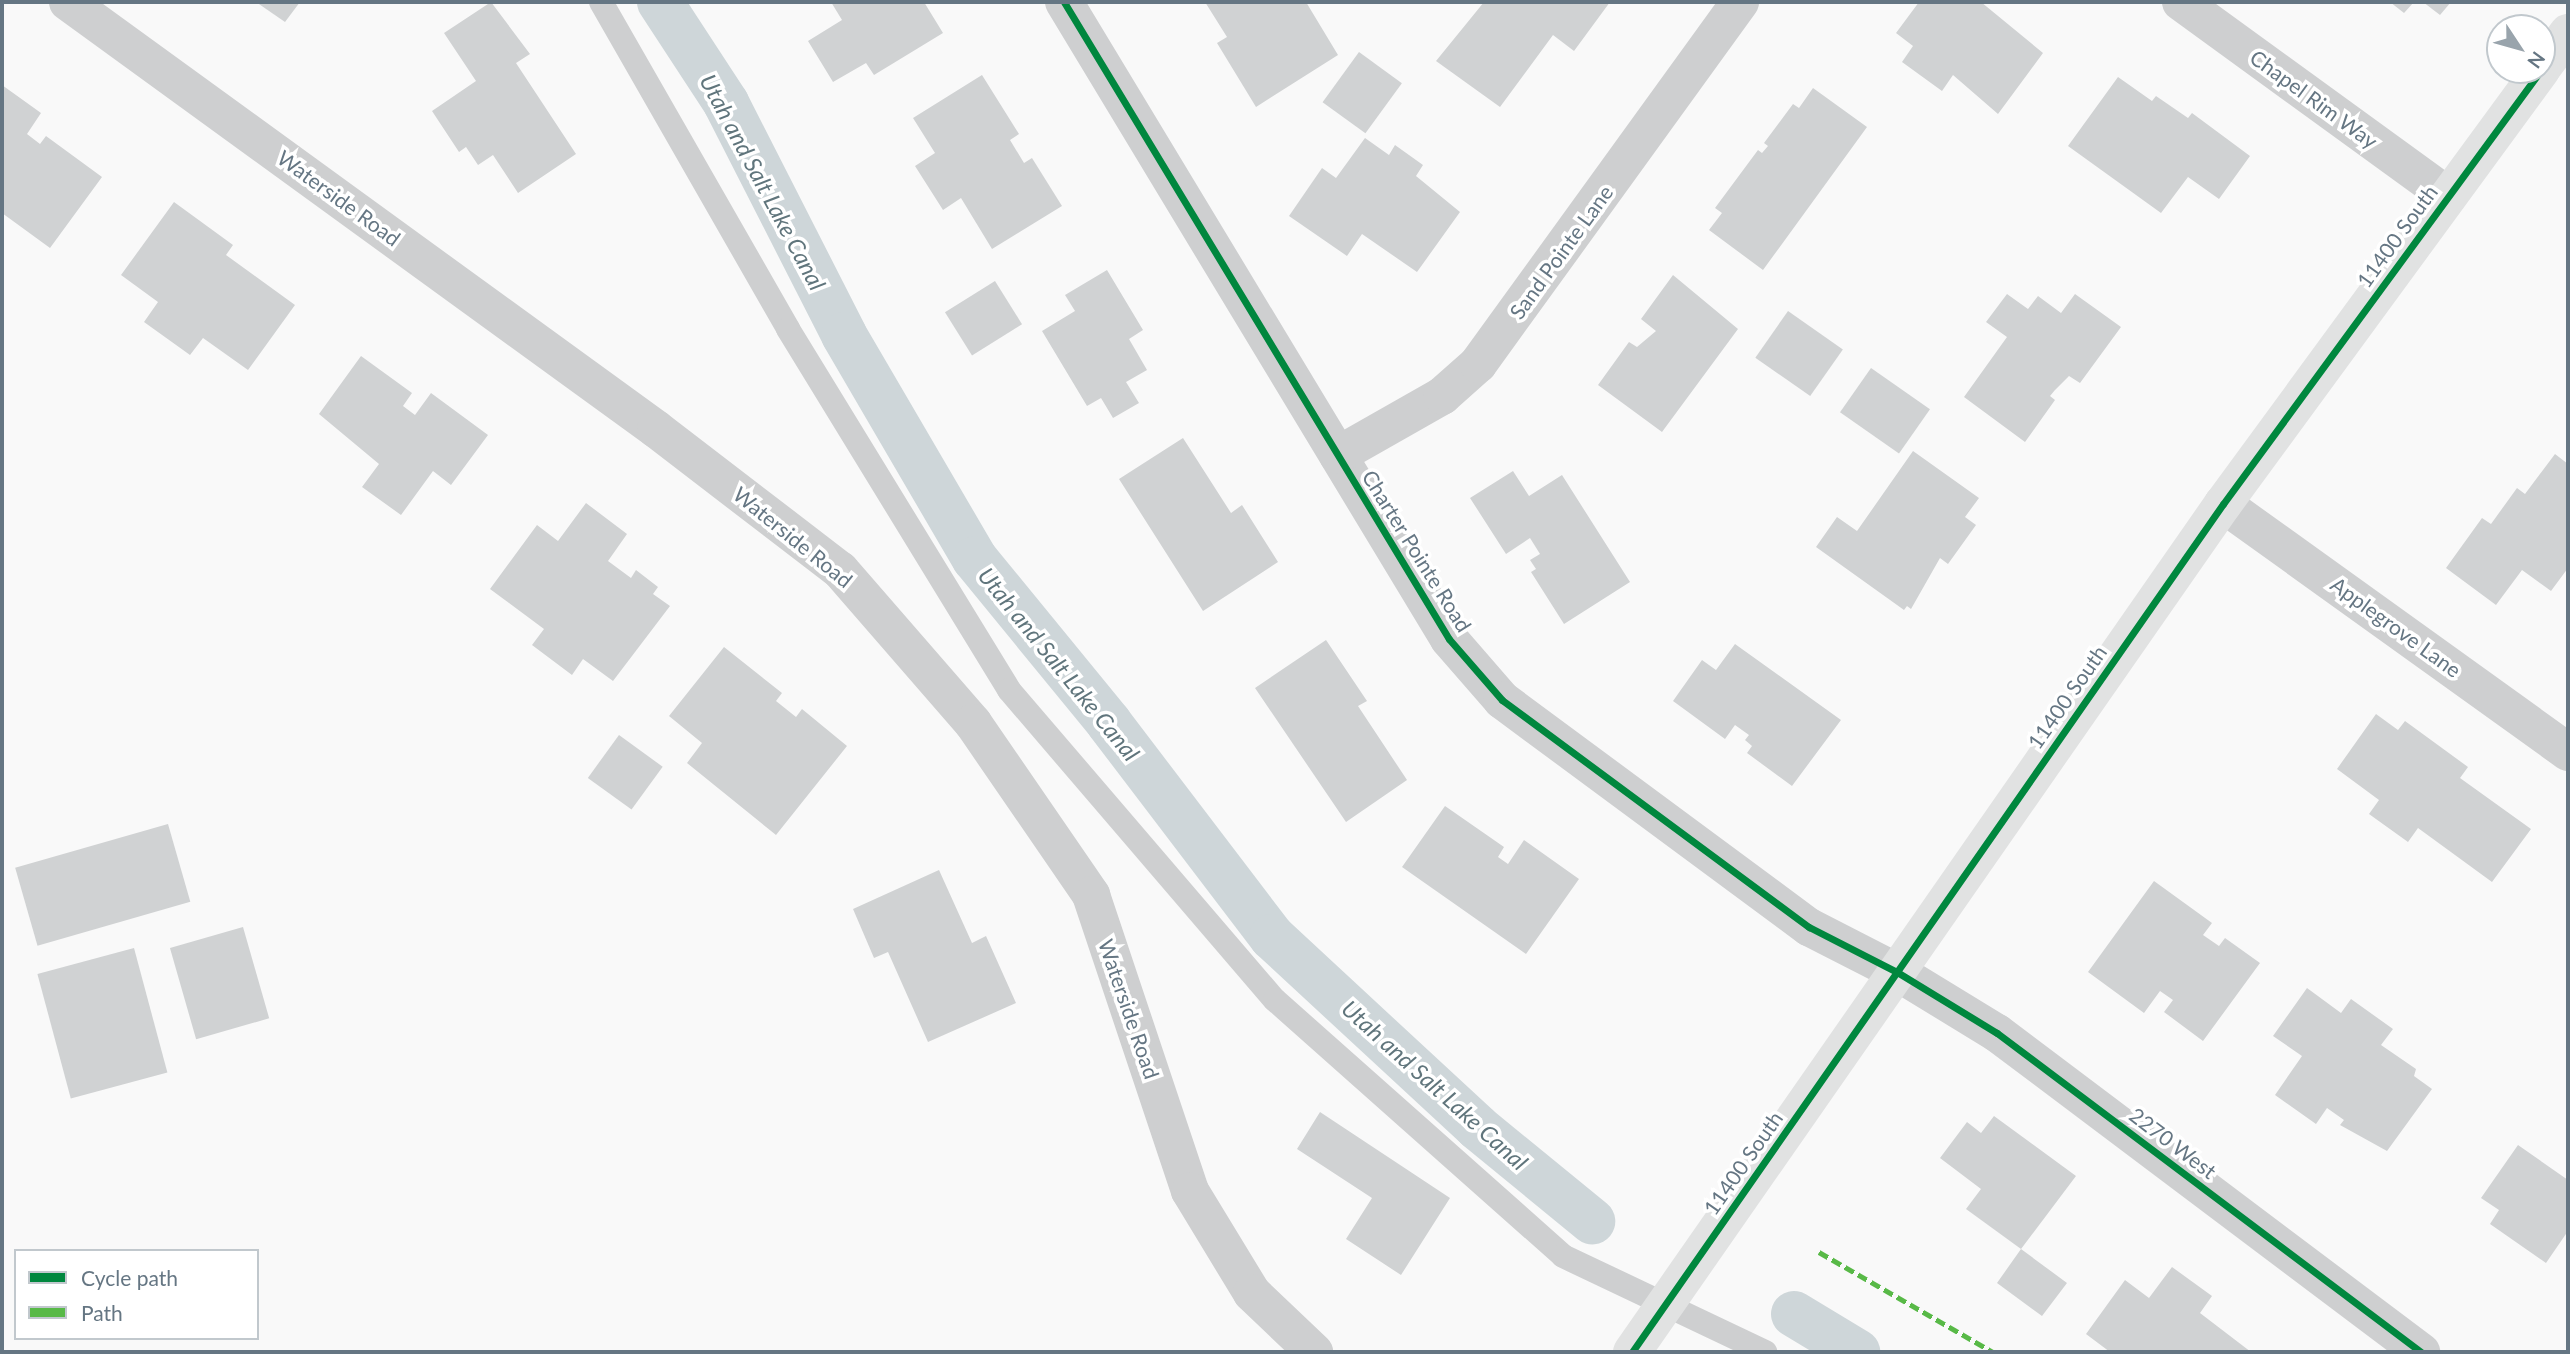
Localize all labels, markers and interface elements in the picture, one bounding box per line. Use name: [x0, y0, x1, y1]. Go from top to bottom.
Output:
north arrow: [2486, 14, 2556, 84]
street label: Chapel Rim Way: [2245, 44, 2383, 154]
text: N: [2523, 48, 2550, 73]
water label: Utah and Salt Lake Canal: [694, 69, 832, 295]
street label: Waterside Road: [273, 145, 405, 251]
street label: Sand Pointe Lane: [1504, 180, 1618, 324]
street label: 11400 South: [2351, 180, 2443, 292]
street label: Charter Pointe Road: [1357, 465, 1477, 637]
street label: Waterside Road: [728, 481, 858, 593]
water label: Utah and Salt Lake Canal: [973, 562, 1145, 766]
street label: Applegrove Lane: [2326, 571, 2466, 683]
street label: 11400 South: [2022, 640, 2112, 754]
street label: Waterside Road: [1093, 936, 1165, 1082]
water label: Utah and Salt Lake Canal: [1336, 994, 1534, 1176]
street label: 2270 West: [2125, 1102, 2221, 1184]
street label: 11400 South: [1698, 1106, 1788, 1220]
legend: [14, 1249, 259, 1340]
text: Cycle path: [81, 1265, 178, 1290]
text: Path: [81, 1300, 123, 1325]

